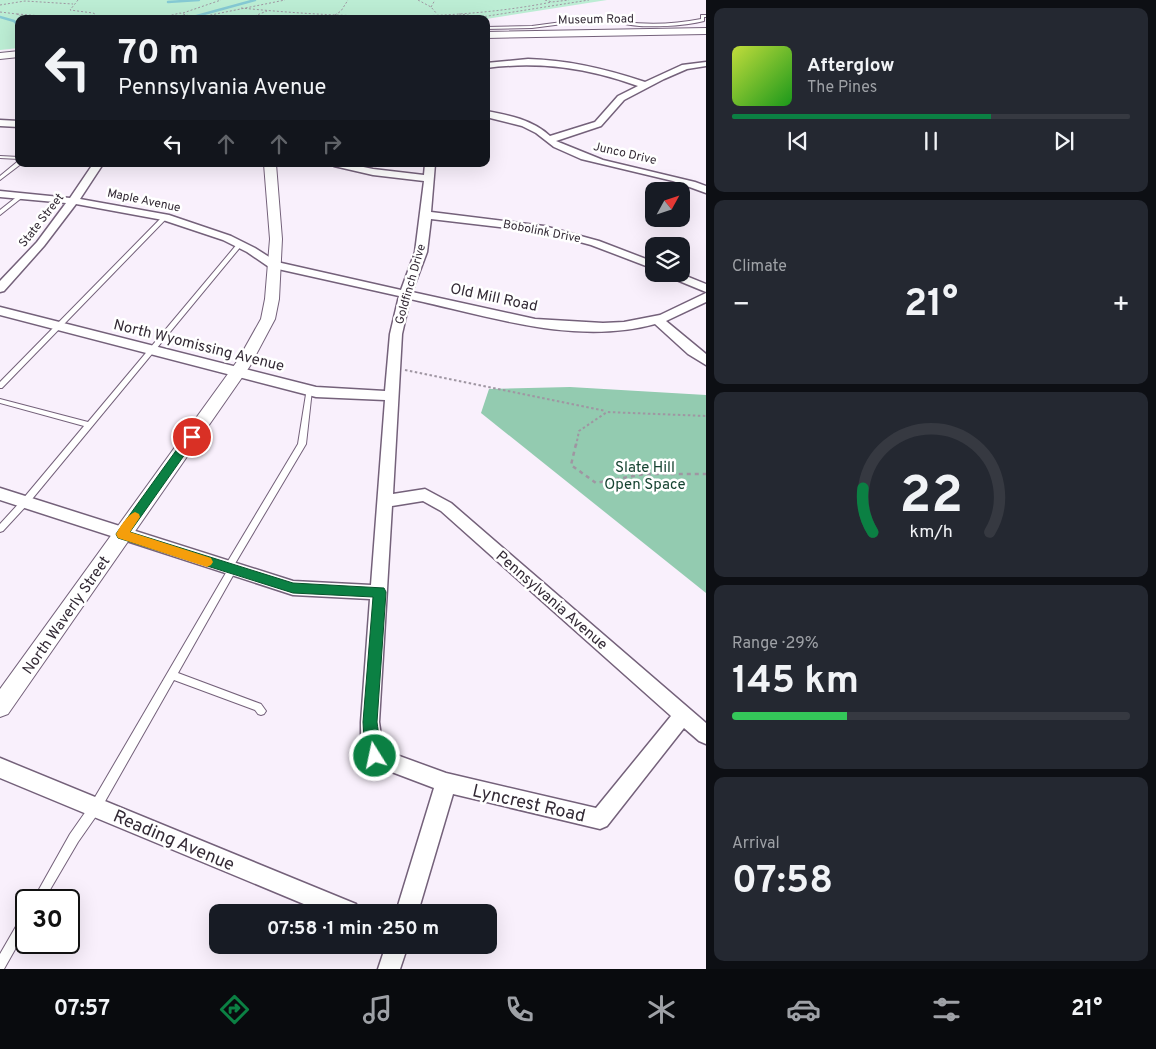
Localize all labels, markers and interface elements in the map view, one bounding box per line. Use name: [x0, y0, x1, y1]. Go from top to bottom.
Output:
street label: Museum Road: [558, 11, 634, 29]
text: 70 m: [118, 32, 199, 76]
icon: left: [35, 35, 100, 100]
text: Afterglow: [807, 54, 895, 78]
text: Pennsylvania Avenue: [118, 75, 326, 102]
text: The Pines: [807, 78, 877, 98]
icon: previous: [784, 127, 812, 155]
icon: pause: [917, 127, 945, 155]
icon: next: [1050, 127, 1078, 155]
icon: left: [159, 130, 187, 158]
icon: ahead: [212, 130, 240, 158]
icon: ahead: [265, 130, 293, 158]
icon: right: [318, 130, 346, 158]
street label: Junco Drive: [592, 139, 658, 169]
north arrow: [645, 182, 690, 228]
map controls: [645, 182, 690, 282]
street label: Maple Avenue: [106, 185, 182, 217]
street label: State Street: [16, 190, 68, 251]
street label: Bobolink Drive: [502, 217, 582, 247]
button: layers: [645, 237, 690, 282]
street label: Goldfinch Drive: [392, 242, 430, 326]
text: Climate: [732, 257, 787, 277]
street label: Old Mill Road: [448, 280, 539, 317]
text: 21°: [904, 281, 958, 330]
text: −: [732, 288, 750, 324]
text: +: [1112, 288, 1130, 324]
street label: North Wyomissing Avenue: [111, 316, 286, 377]
pin: [171, 416, 213, 458]
icon: arrive: [178, 423, 206, 451]
park label: Slate Hill Open Space: [604, 459, 686, 495]
text: 22: [899, 465, 963, 531]
text: km/h: [909, 521, 953, 544]
street label: Pennsylvania Avenue: [491, 547, 611, 655]
street label: North Waverly Street: [19, 553, 115, 679]
text: Range · 29%: [732, 634, 819, 654]
text: 145 km: [732, 658, 859, 707]
position arrow: [348, 729, 400, 781]
street label: Lyncrest Road: [470, 780, 588, 829]
street label: Reading Avenue: [109, 805, 238, 877]
text: Arrival: [732, 834, 780, 854]
text: 07:58: [732, 858, 833, 907]
speed limit sign: 30: [15, 889, 80, 954]
text: 07:58 · 1 min · 250 m: [267, 917, 439, 941]
icon: directions: [217, 992, 252, 1027]
icon: music: [360, 992, 395, 1027]
icon: phone: [502, 992, 537, 1027]
icon: climate: [644, 992, 679, 1027]
icon: car: [786, 992, 821, 1027]
icon: filters: [929, 992, 964, 1027]
text: 07:57: [54, 996, 110, 1023]
text: 21°: [1071, 996, 1102, 1023]

